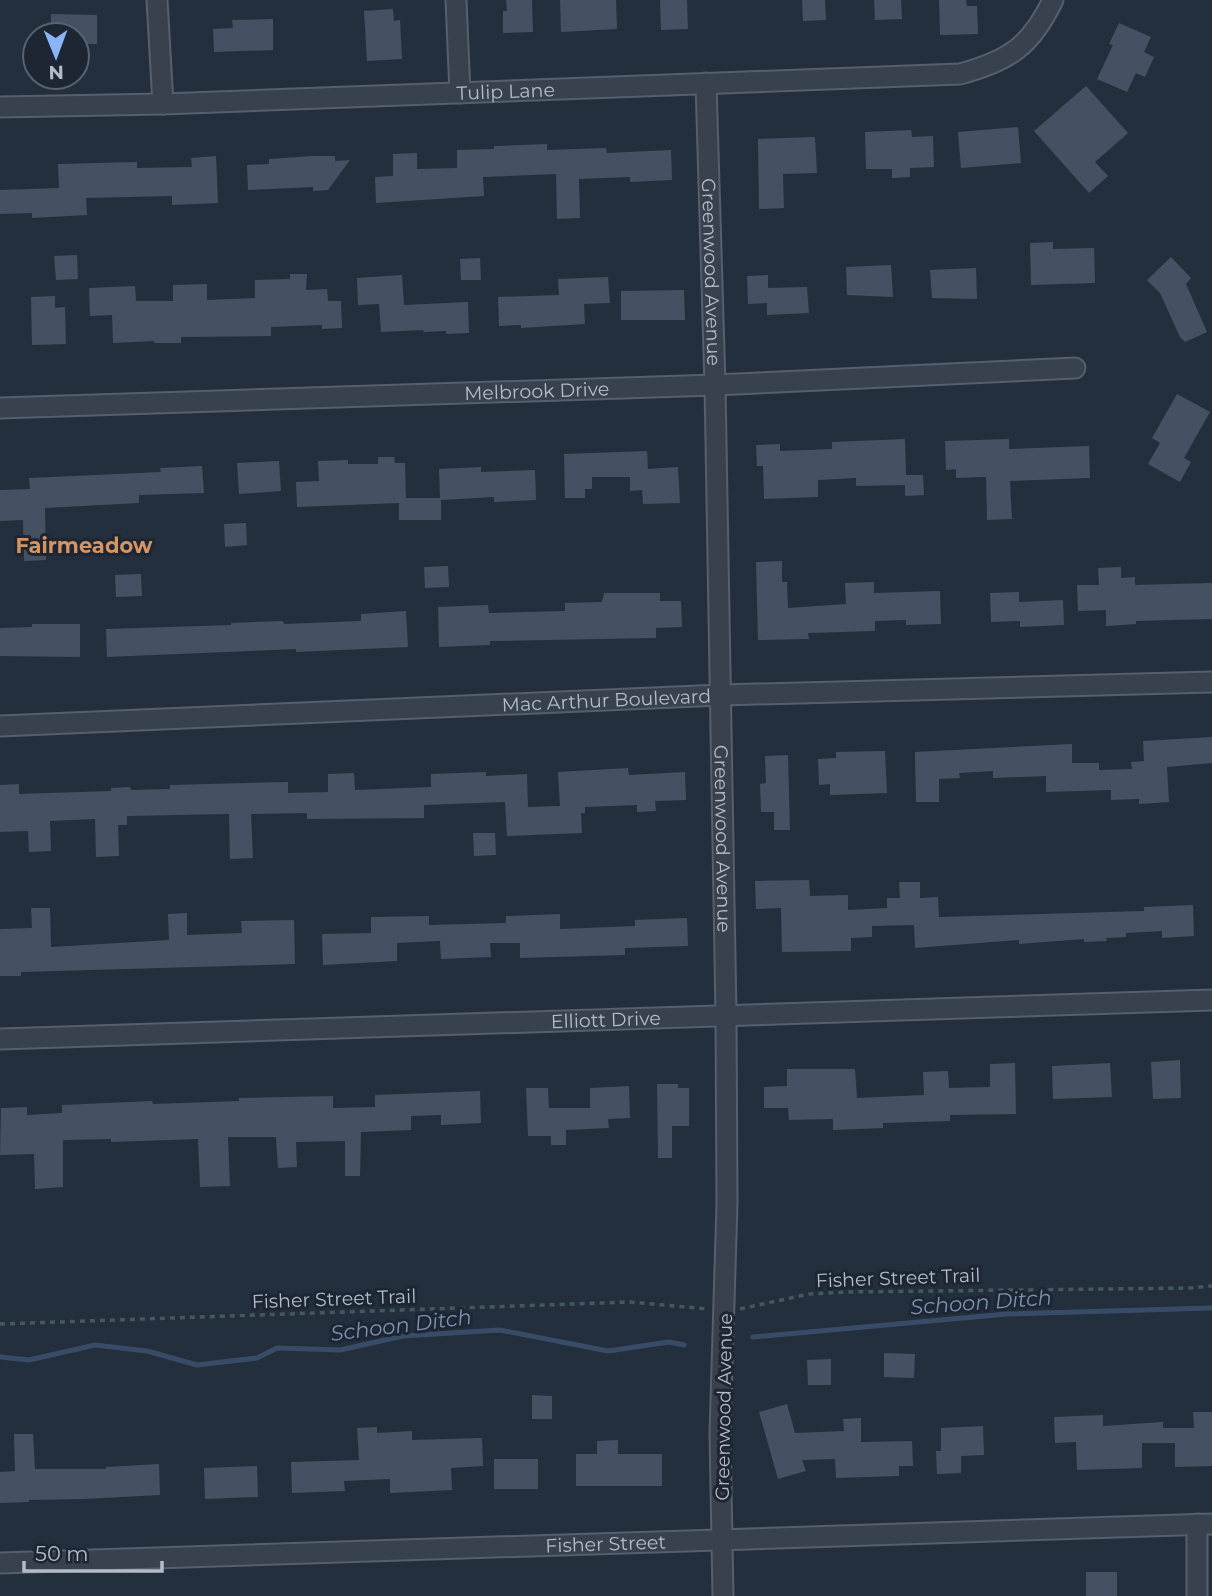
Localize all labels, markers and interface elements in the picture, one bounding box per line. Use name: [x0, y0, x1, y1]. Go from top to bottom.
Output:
north arrow: [21, 21, 91, 91]
text: N: [48, 61, 64, 84]
street label: Tulip Lane: [456, 78, 555, 104]
street label: Greenwood Avenue: [697, 178, 726, 366]
street label: Melbrook Drive: [464, 377, 610, 405]
district label: Fairmeadow: [15, 533, 153, 558]
street label: Mac Arthur Boulevard: [501, 684, 712, 716]
street label: Greenwood Avenue: [710, 745, 736, 933]
street label: Elliott Drive: [550, 1006, 661, 1033]
street label: Fisher Street Trail: [815, 1264, 981, 1292]
street label: Fisher Street Trail: [251, 1285, 417, 1313]
water label: Schoon Ditch: [909, 1285, 1053, 1319]
water label: Schoon Ditch: [329, 1304, 473, 1346]
street label: Greenwood Avenue: [711, 1313, 737, 1501]
scale bar: [24, 1530, 163, 1574]
street label: Fisher Street: [545, 1530, 667, 1557]
text: 50 m: [35, 1541, 89, 1566]

